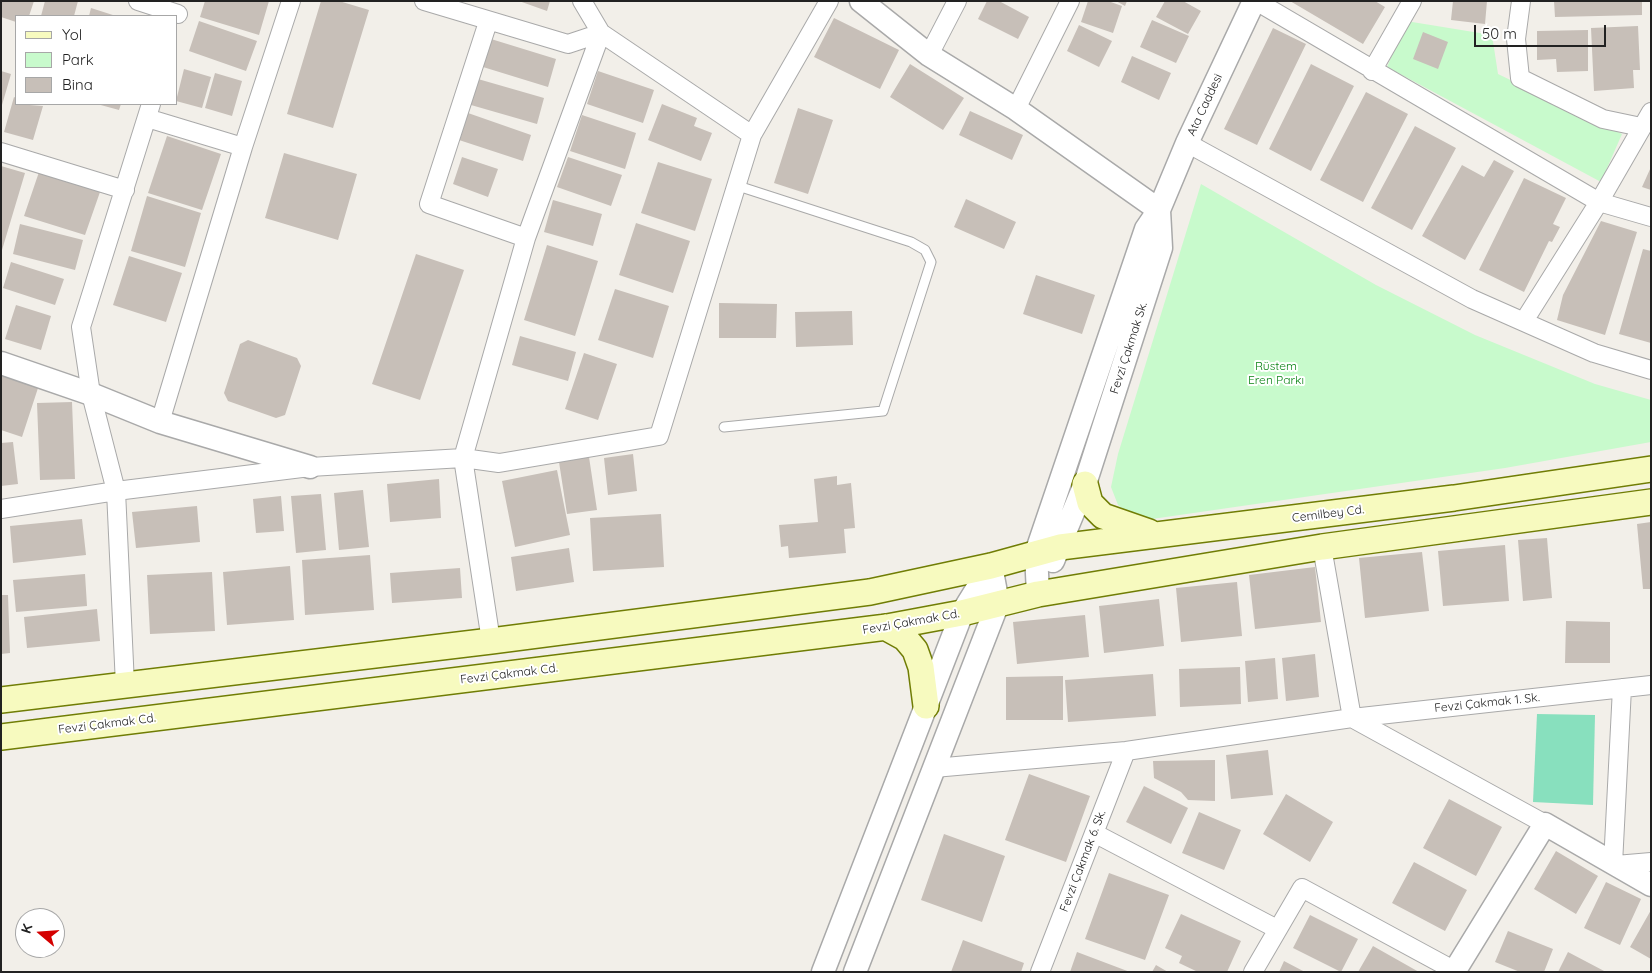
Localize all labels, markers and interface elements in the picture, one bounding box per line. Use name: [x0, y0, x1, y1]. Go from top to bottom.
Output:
legend: [15, 15, 178, 105]
scale bar: [1477, 15, 1610, 47]
text: 50 m: [1482, 24, 1517, 43]
text: Yol: [62, 25, 82, 44]
text: Park: [62, 50, 94, 69]
street label: Ata Caddesi: [1184, 72, 1226, 138]
text: Bina: [62, 75, 93, 94]
street label: Fevzi Çakmak Sk.: [1107, 300, 1151, 396]
park label: Rüstem Eren Parkı: [1248, 359, 1304, 387]
street label: Cemilbey Cd.: [1291, 502, 1365, 526]
street label: Fevzi Çakmak Cd.: [861, 606, 961, 638]
street label: Fevzi Çakmak Cd.: [459, 661, 559, 687]
street label: Fevzi Çakmak 1. Sk.: [1434, 690, 1540, 716]
street label: Fevzi Çakmak Cd.: [57, 711, 157, 737]
street label: Fevzi Çakmak 6. Sk.: [1057, 808, 1109, 914]
north arrow: [15, 908, 65, 958]
text: K: [17, 922, 37, 936]

